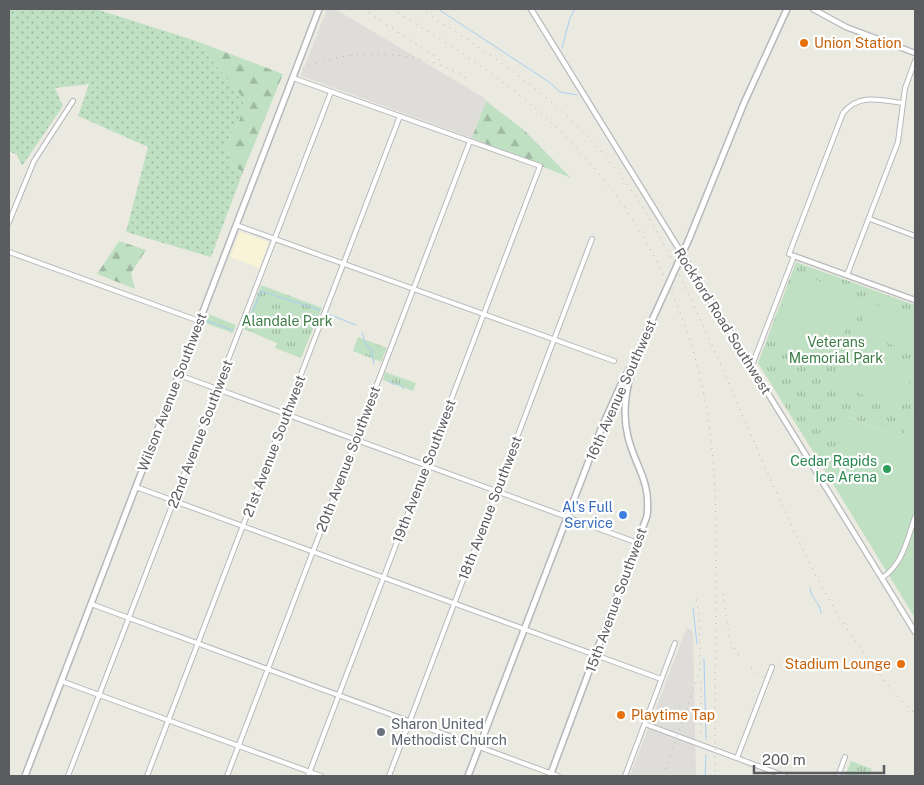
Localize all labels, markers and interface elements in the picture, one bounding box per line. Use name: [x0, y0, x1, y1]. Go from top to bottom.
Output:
place label: Union Station: [814, 35, 902, 51]
marker: Union Station: [798, 37, 810, 49]
street label: Rockford Road Southwest: [671, 245, 775, 397]
street label: Wilson Avenue Southwest: [134, 310, 210, 474]
park label: Alandale Park: [241, 313, 333, 329]
street label: 16th Avenue Southwest: [583, 317, 659, 463]
park label: Veterans Memorial Park: [789, 334, 883, 366]
street label: 22nd Avenue Southwest: [164, 358, 236, 510]
street label: 21st Avenue Southwest: [239, 373, 309, 519]
street label: 20th Avenue Southwest: [313, 384, 383, 534]
street label: 19th Avenue Southwest: [389, 397, 459, 545]
street label: 18th Avenue Southwest: [455, 434, 525, 582]
place label: Cedar Rapids Ice Arena: [790, 453, 877, 485]
marker: Cedar Rapids Ice Arena: [881, 463, 893, 475]
place label: Al's Full Service: [562, 499, 613, 531]
marker: Al's Full Service: [617, 509, 629, 521]
street label: 15th Avenue Southwest: [582, 526, 650, 674]
place label: Stadium Lounge: [785, 656, 891, 672]
marker: Stadium Lounge: [895, 658, 907, 670]
place label: Playtime Tap: [631, 707, 715, 723]
marker: Playtime Tap: [615, 709, 627, 721]
place label: Sharon United Methodist Church: [391, 716, 507, 748]
marker: Sharon United Methodist Church: [375, 726, 387, 738]
scale bar: [754, 742, 884, 774]
text: 200 m: [762, 751, 806, 768]

